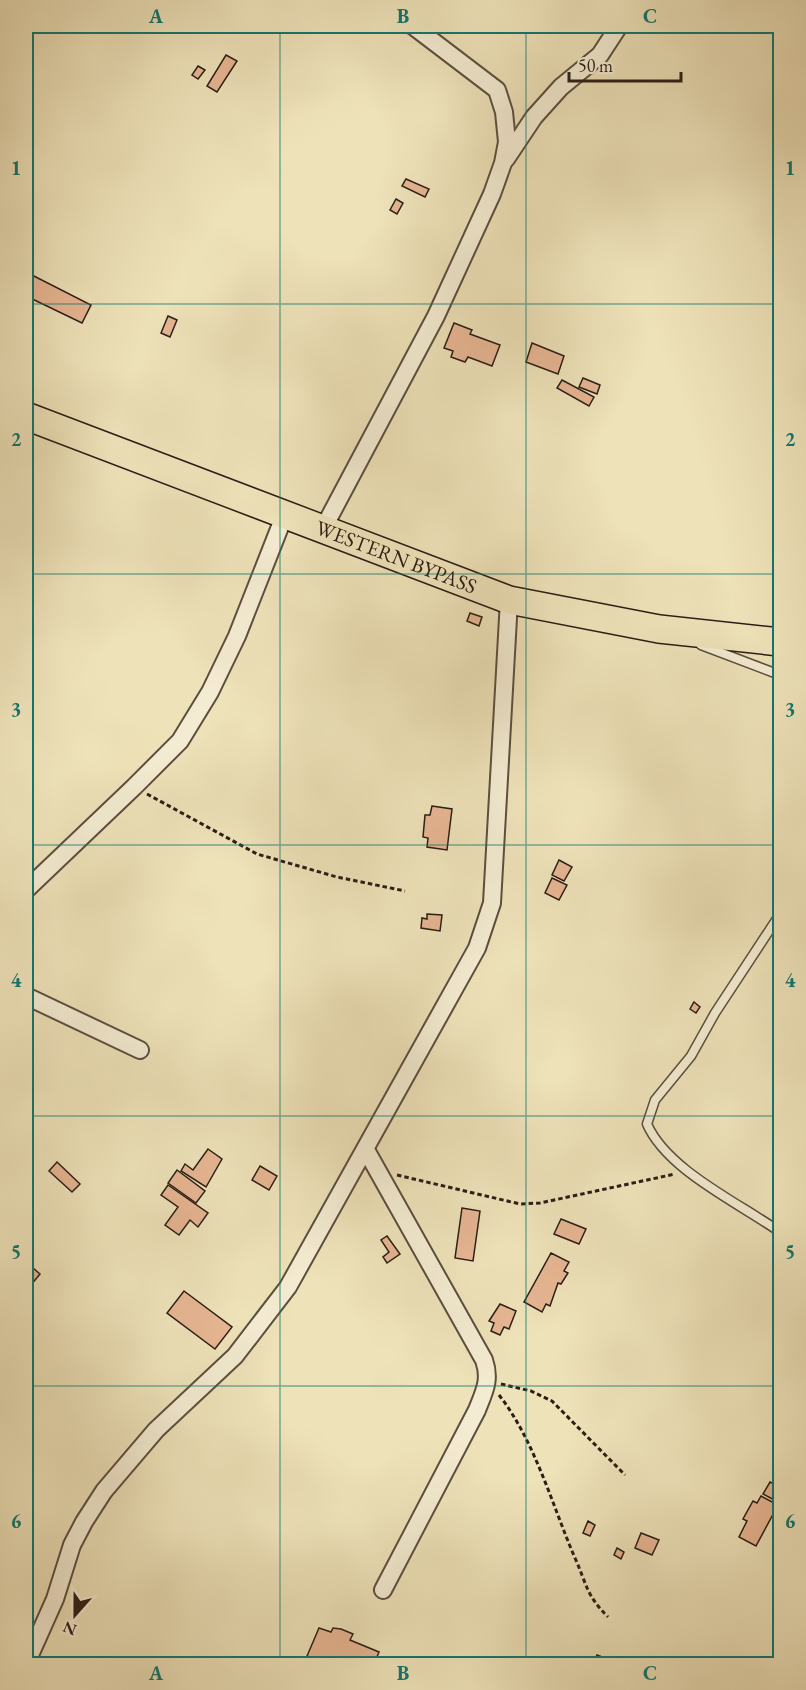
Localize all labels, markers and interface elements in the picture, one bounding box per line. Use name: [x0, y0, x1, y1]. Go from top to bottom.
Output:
text: A: [148, 3, 164, 29]
text: B: [397, 3, 409, 29]
text: C: [643, 3, 657, 29]
scale bar: [569, 45, 682, 83]
text: 50 m: [578, 54, 613, 77]
text: 1: [11, 155, 21, 181]
text: 1: [785, 155, 795, 181]
text: 2: [11, 426, 22, 452]
text: 2: [785, 426, 796, 452]
street label: WESTERN BYPASS: [312, 514, 481, 599]
text: 3: [11, 696, 21, 722]
text: 3: [785, 696, 795, 722]
text: 4: [11, 967, 22, 993]
text: 4: [785, 967, 796, 993]
text: 5: [11, 1238, 21, 1264]
text: 5: [785, 1238, 795, 1264]
text: 6: [11, 1508, 22, 1534]
text: 6: [785, 1508, 796, 1534]
north arrow: [45, 1585, 105, 1645]
text: N: [60, 1616, 80, 1641]
text: A: [148, 1660, 164, 1686]
text: B: [397, 1660, 409, 1686]
text: C: [643, 1660, 657, 1686]

